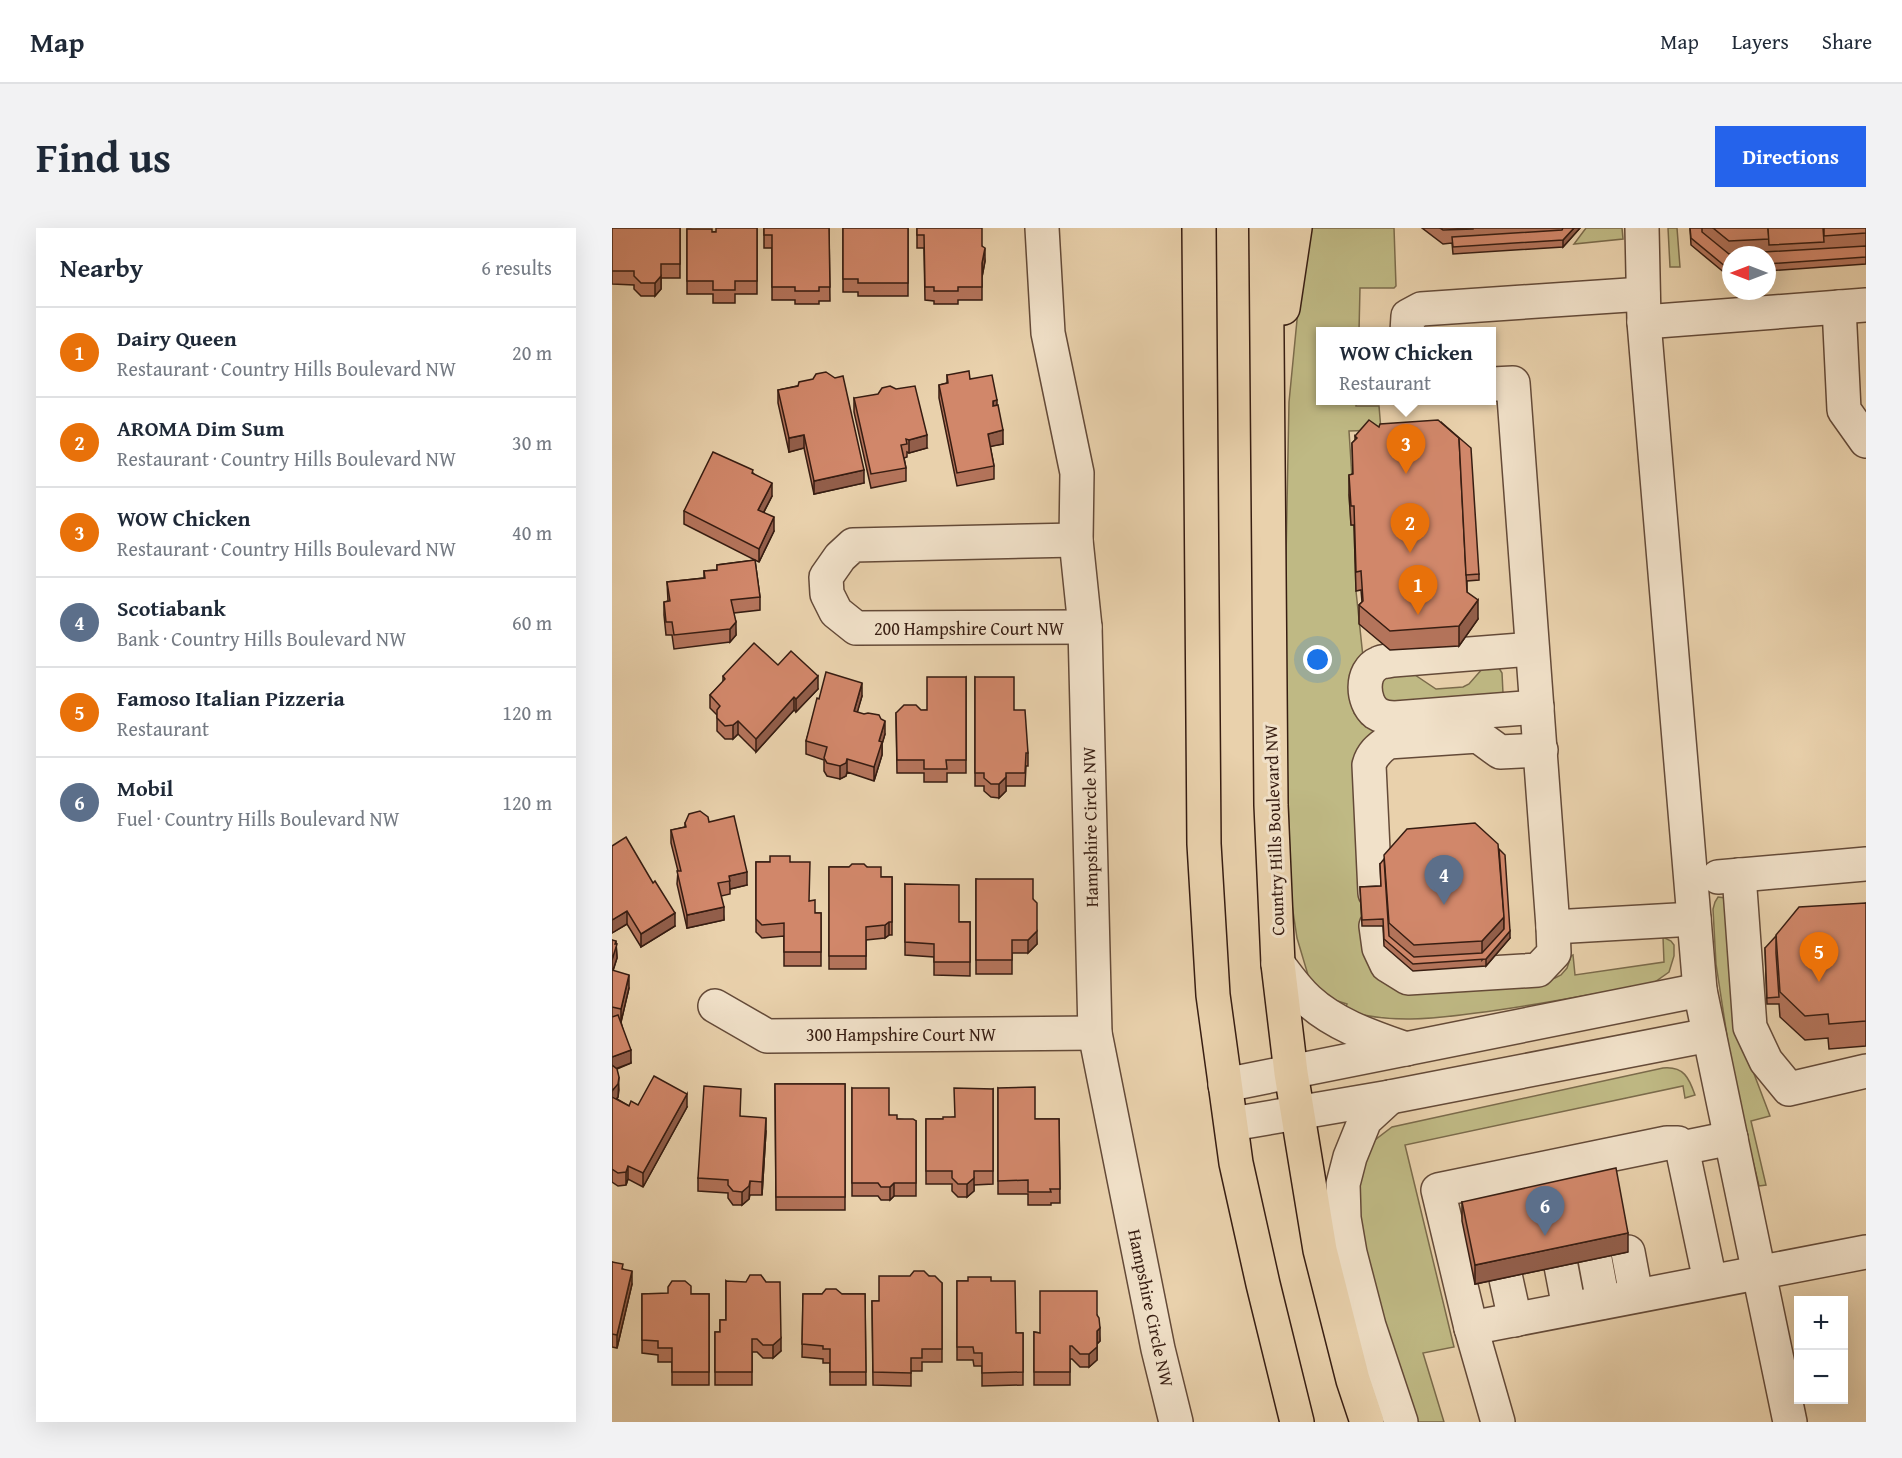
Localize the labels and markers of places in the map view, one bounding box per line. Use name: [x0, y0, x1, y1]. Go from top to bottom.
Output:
pin: 3: [1386, 424, 1426, 474]
pin: 2: [1390, 504, 1430, 553]
pin: 1: [1398, 566, 1438, 615]
pin: 4: [1424, 856, 1464, 905]
pin: 5: [1800, 932, 1838, 982]
pin: 6: [1526, 1186, 1564, 1236]

